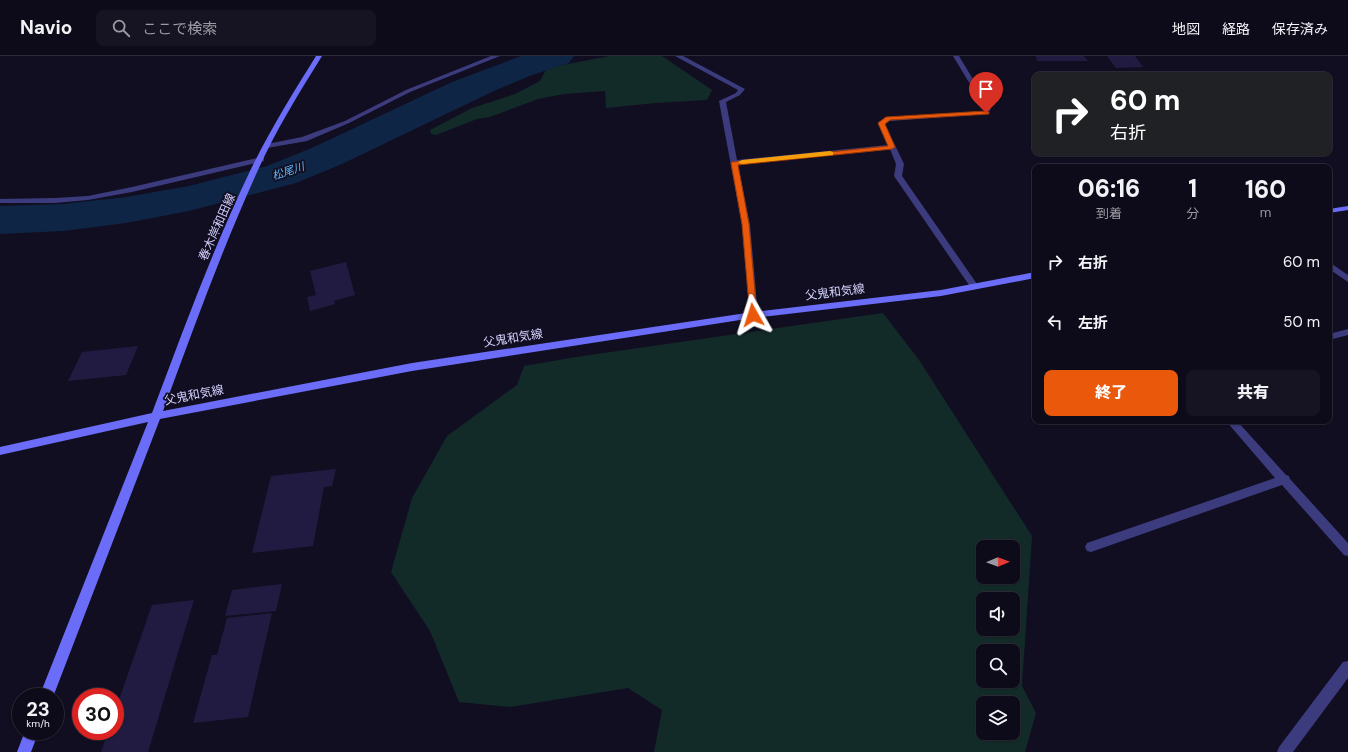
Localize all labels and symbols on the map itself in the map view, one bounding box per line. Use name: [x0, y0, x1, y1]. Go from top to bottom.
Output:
pin: [969, 72, 1003, 113]
water label: 松尾川: [270, 159, 307, 183]
street label: 春木岸和田線: [195, 191, 239, 263]
street label: 父鬼和気線: [804, 280, 866, 304]
position arrow: [732, 294, 774, 336]
street label: 父鬼和気線: [482, 325, 544, 351]
street label: 父鬼和気線: [163, 381, 225, 409]
north arrow: [976, 540, 1020, 584]
speed limit sign: 30: [72, 688, 124, 740]

